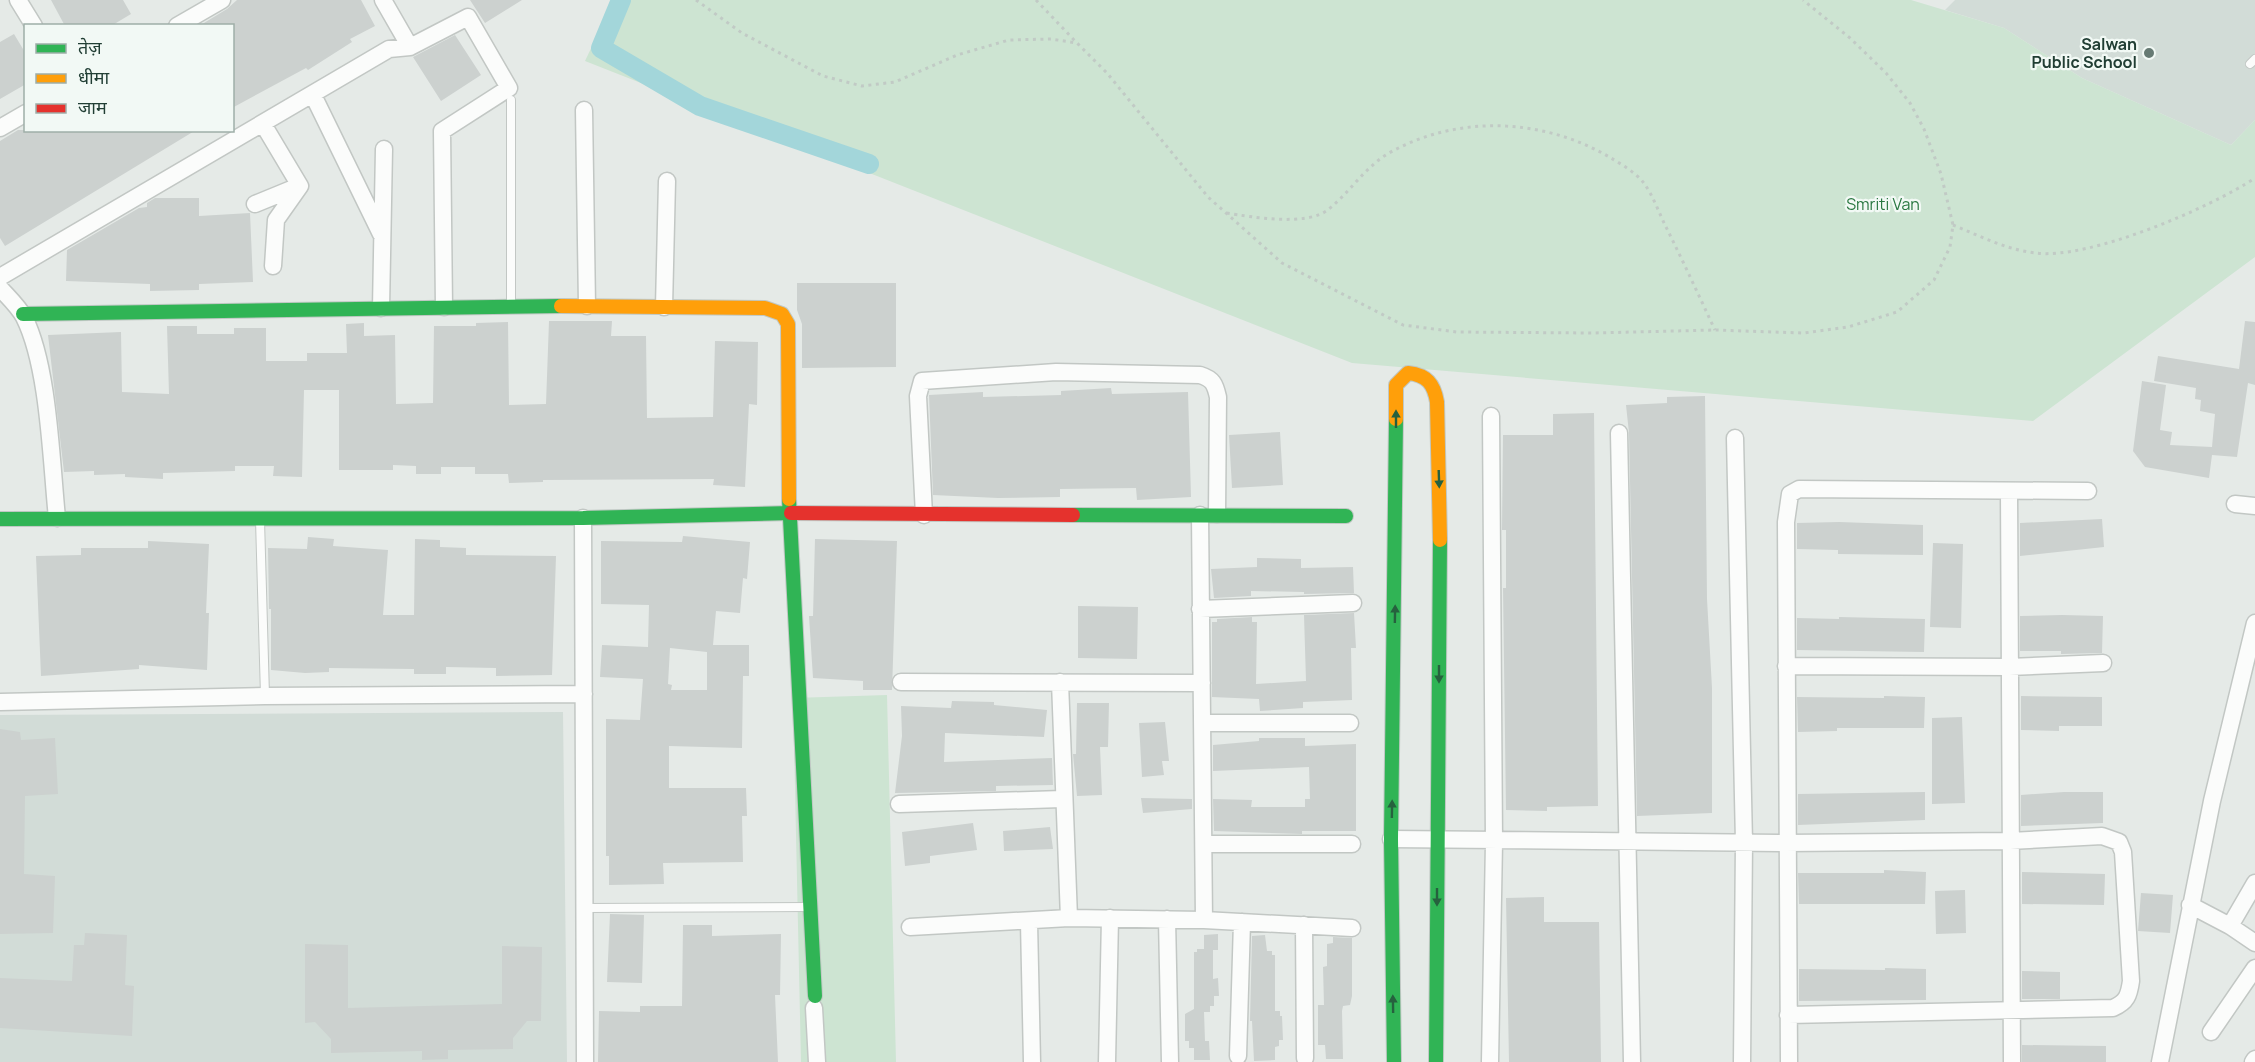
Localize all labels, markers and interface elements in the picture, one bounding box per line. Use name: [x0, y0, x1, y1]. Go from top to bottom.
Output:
legend: [24, 24, 234, 132]
place label: Salwan Public School: [2032, 33, 2137, 73]
text: तेज़: [78, 35, 102, 59]
marker: Salwan Public School: [2142, 46, 2156, 60]
text: धीमा: [78, 65, 109, 89]
text: जाम: [78, 95, 108, 119]
park label: Smriti Van: [1846, 193, 1920, 215]
one-way arrow: [1391, 409, 1401, 428]
one-way arrow: [1435, 470, 1444, 489]
one-way arrow: [1390, 604, 1400, 623]
one-way arrow: [1434, 665, 1444, 684]
one-way arrow: [1387, 799, 1397, 818]
one-way arrow: [1432, 887, 1442, 906]
one-way arrow: [1388, 994, 1398, 1013]

